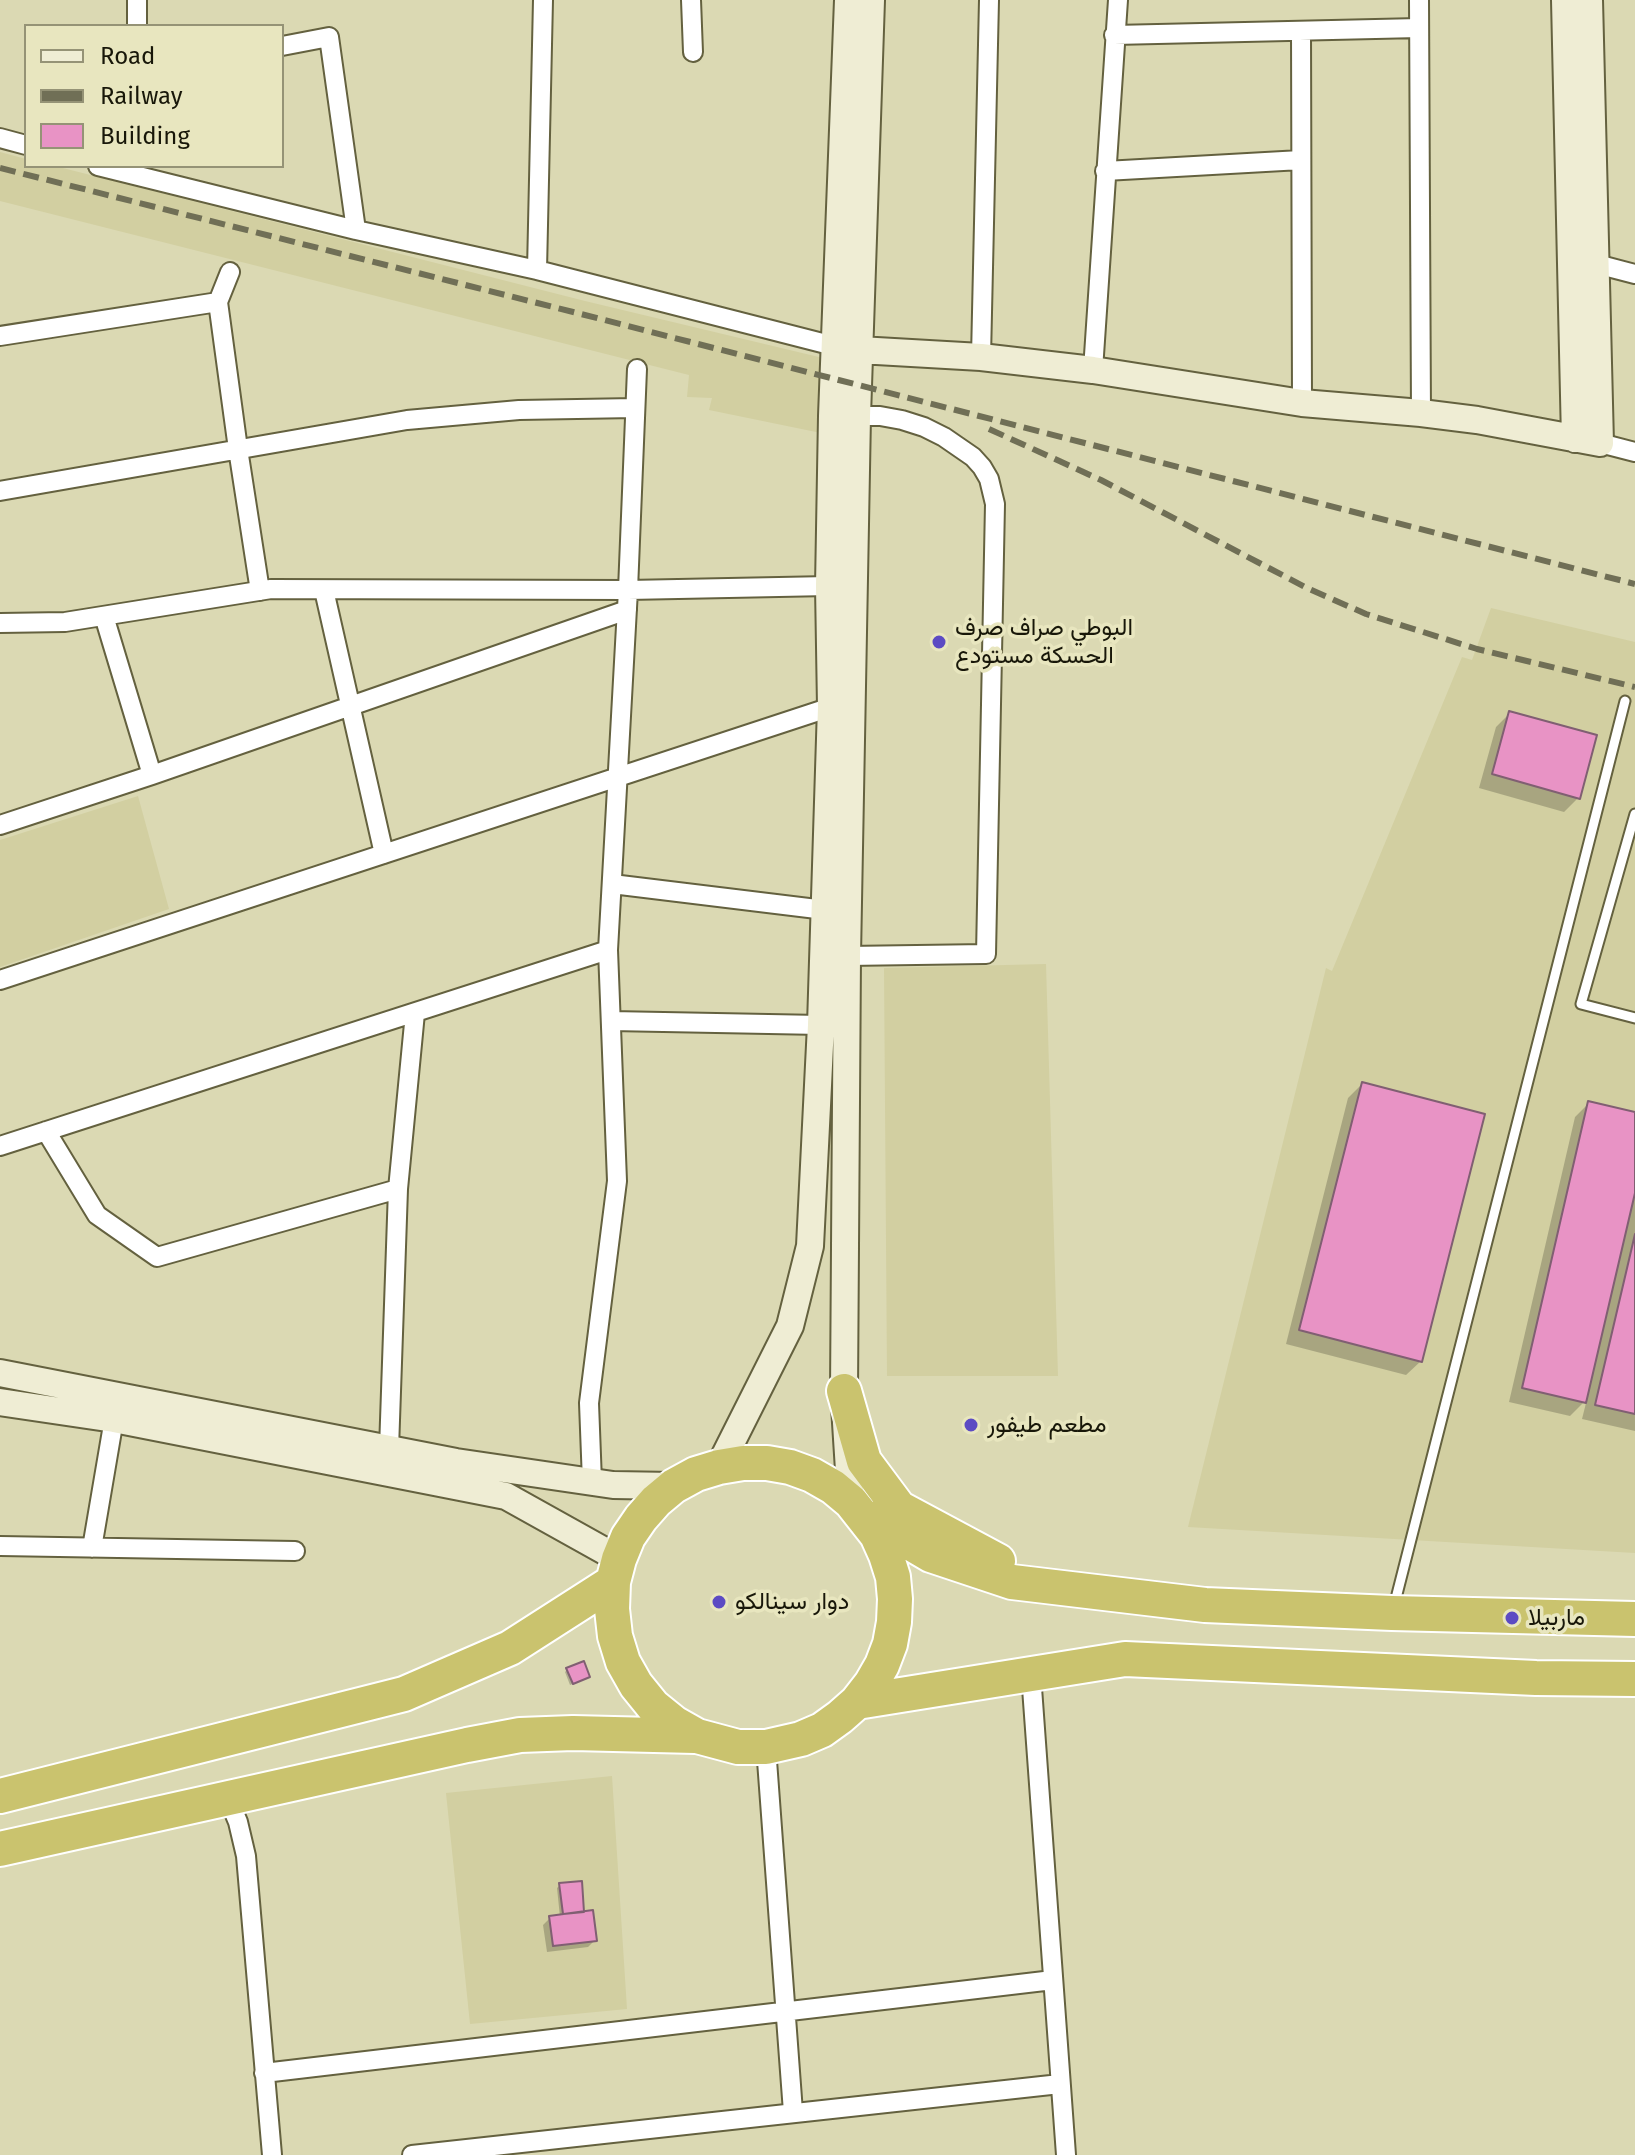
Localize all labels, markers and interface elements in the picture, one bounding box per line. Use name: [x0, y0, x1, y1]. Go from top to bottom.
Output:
legend: [24, 24, 284, 168]
text: Road: [100, 42, 155, 70]
text: Railway: [100, 82, 183, 110]
text: Building: [100, 122, 190, 150]
place label: البوطي صراف صرف الحسكة مستودع: [955, 614, 1133, 670]
marker: البوطي صراف صرف الحسكة مستودع: [930, 633, 948, 651]
place label: مطعم طيفور: [987, 1411, 1106, 1439]
marker: مطعم طيفور: [962, 1416, 980, 1434]
place label: دوار سينالكو: [735, 1588, 849, 1616]
marker: دوار سينالكو: [710, 1593, 728, 1611]
place label: ماربيلا: [1528, 1604, 1585, 1632]
marker: ماربيلا: [1503, 1609, 1521, 1627]

